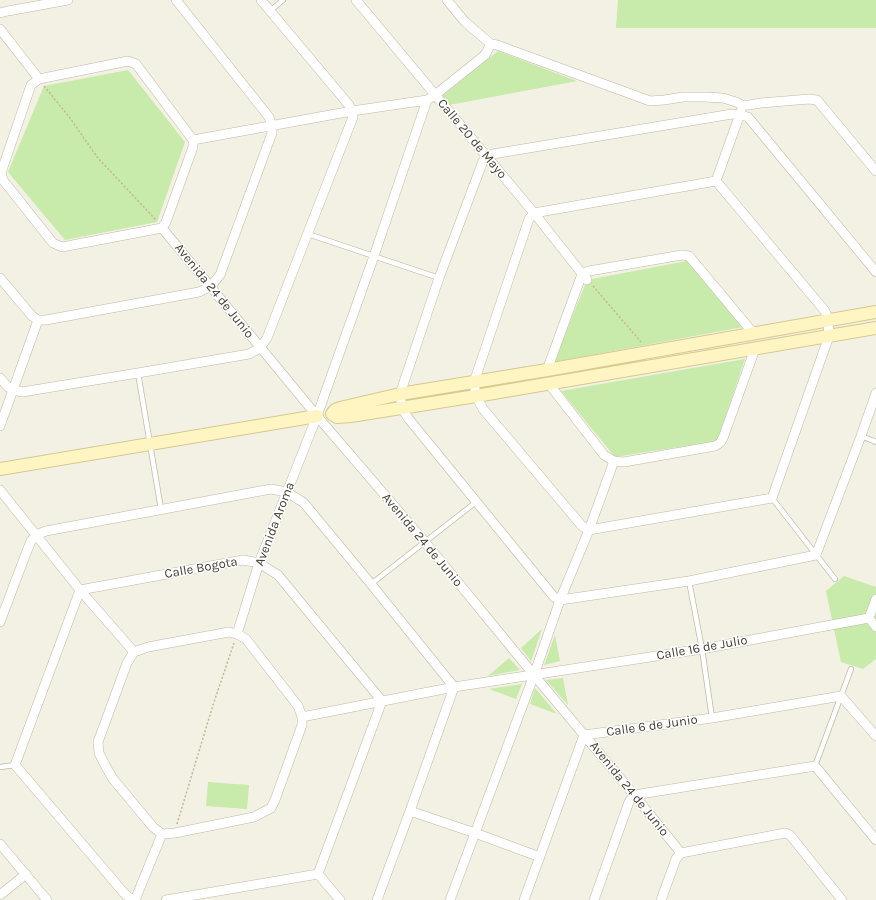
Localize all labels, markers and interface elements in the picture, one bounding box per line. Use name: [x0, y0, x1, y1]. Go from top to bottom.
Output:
street label: Calle 20 de Mayo: [434, 96, 510, 182]
street label: Avenida 24 de Junio: [171, 240, 257, 342]
street label: Avenida Aroma: [252, 480, 298, 568]
street label: Avenida 24 de Junio: [378, 490, 466, 590]
street label: Calle Bogota: [163, 554, 239, 582]
street label: Calle 16 de Julio: [655, 632, 749, 664]
street label: Calle 6 de Junio: [605, 712, 699, 740]
street label: Avenida 24 de Junio: [586, 738, 672, 840]

